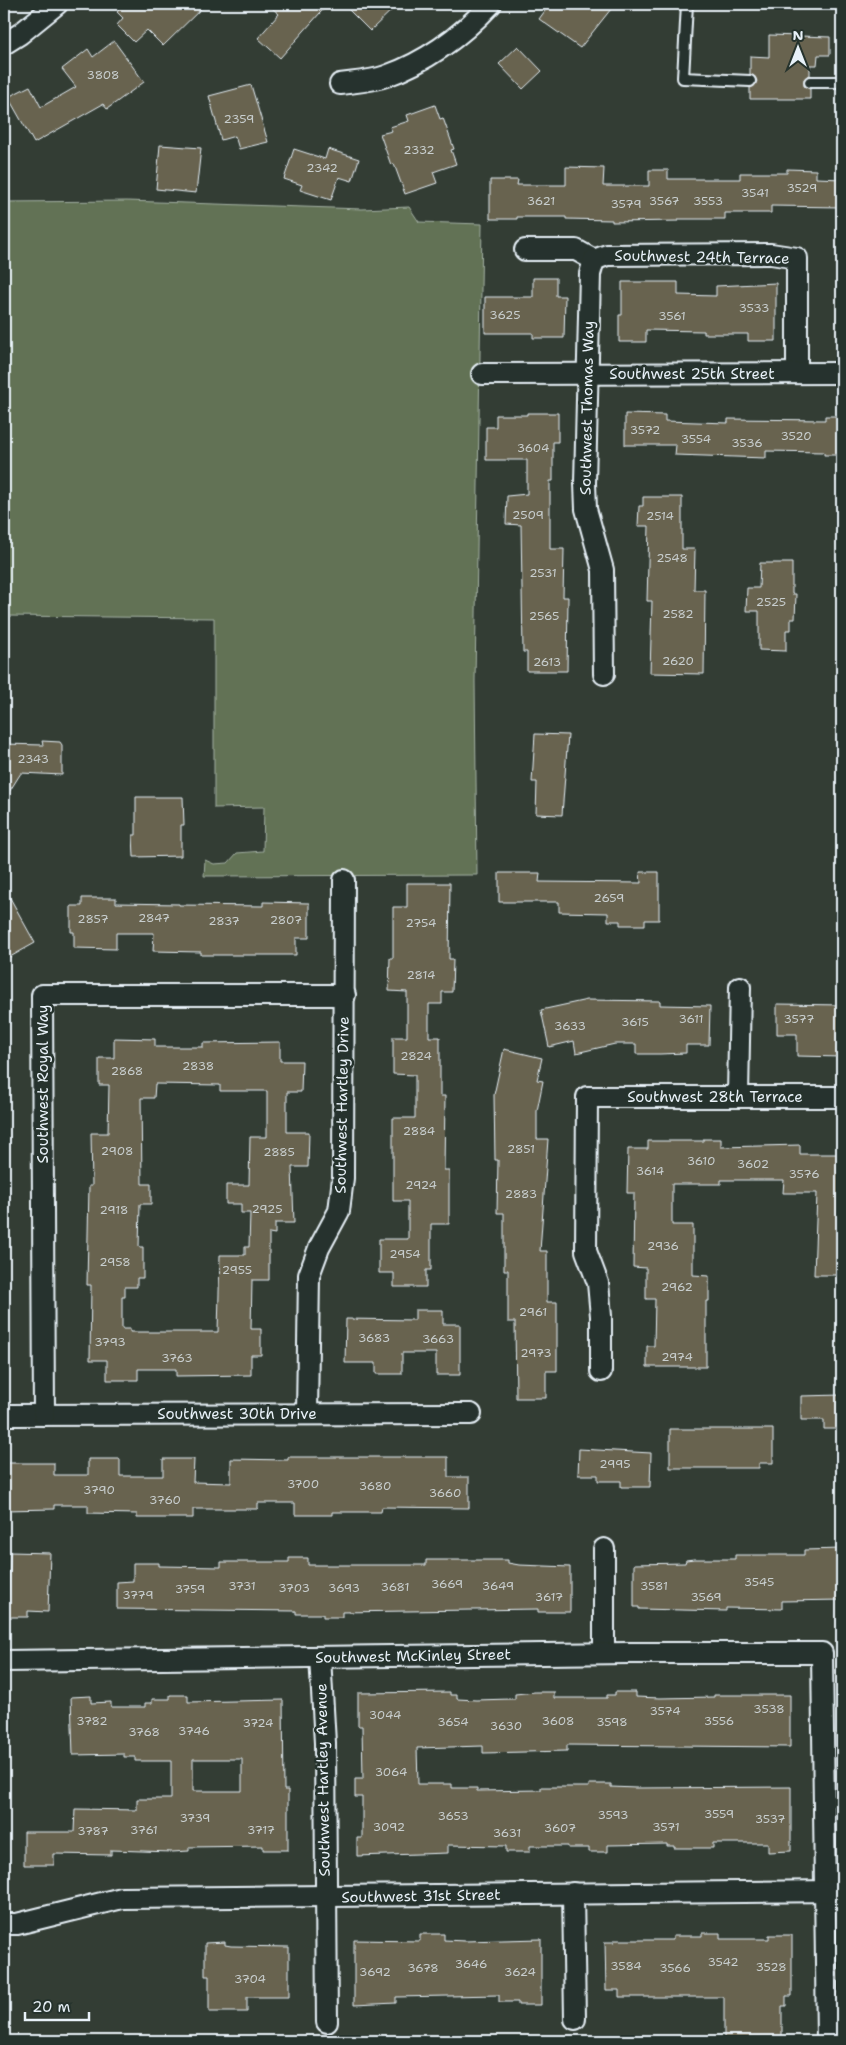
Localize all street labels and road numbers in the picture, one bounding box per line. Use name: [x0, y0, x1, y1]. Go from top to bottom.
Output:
street label: Southwest 24th Terrace: [614, 245, 790, 269]
street label: Southwest Thomas Way: [575, 321, 599, 495]
street label: Southwest 25th Street: [609, 364, 775, 384]
street label: Southwest Royal Way: [33, 1005, 53, 1164]
street label: Southwest Hartley Drive: [330, 1016, 354, 1194]
street label: Southwest 28th Terrace: [627, 1087, 803, 1107]
street label: Southwest 30th Drive: [157, 1404, 317, 1424]
street label: Southwest McKinley Street: [315, 1644, 511, 1668]
street label: Southwest Hartley Avenue: [311, 1683, 335, 1877]
street label: Southwest 31st Street: [341, 1885, 501, 1907]

